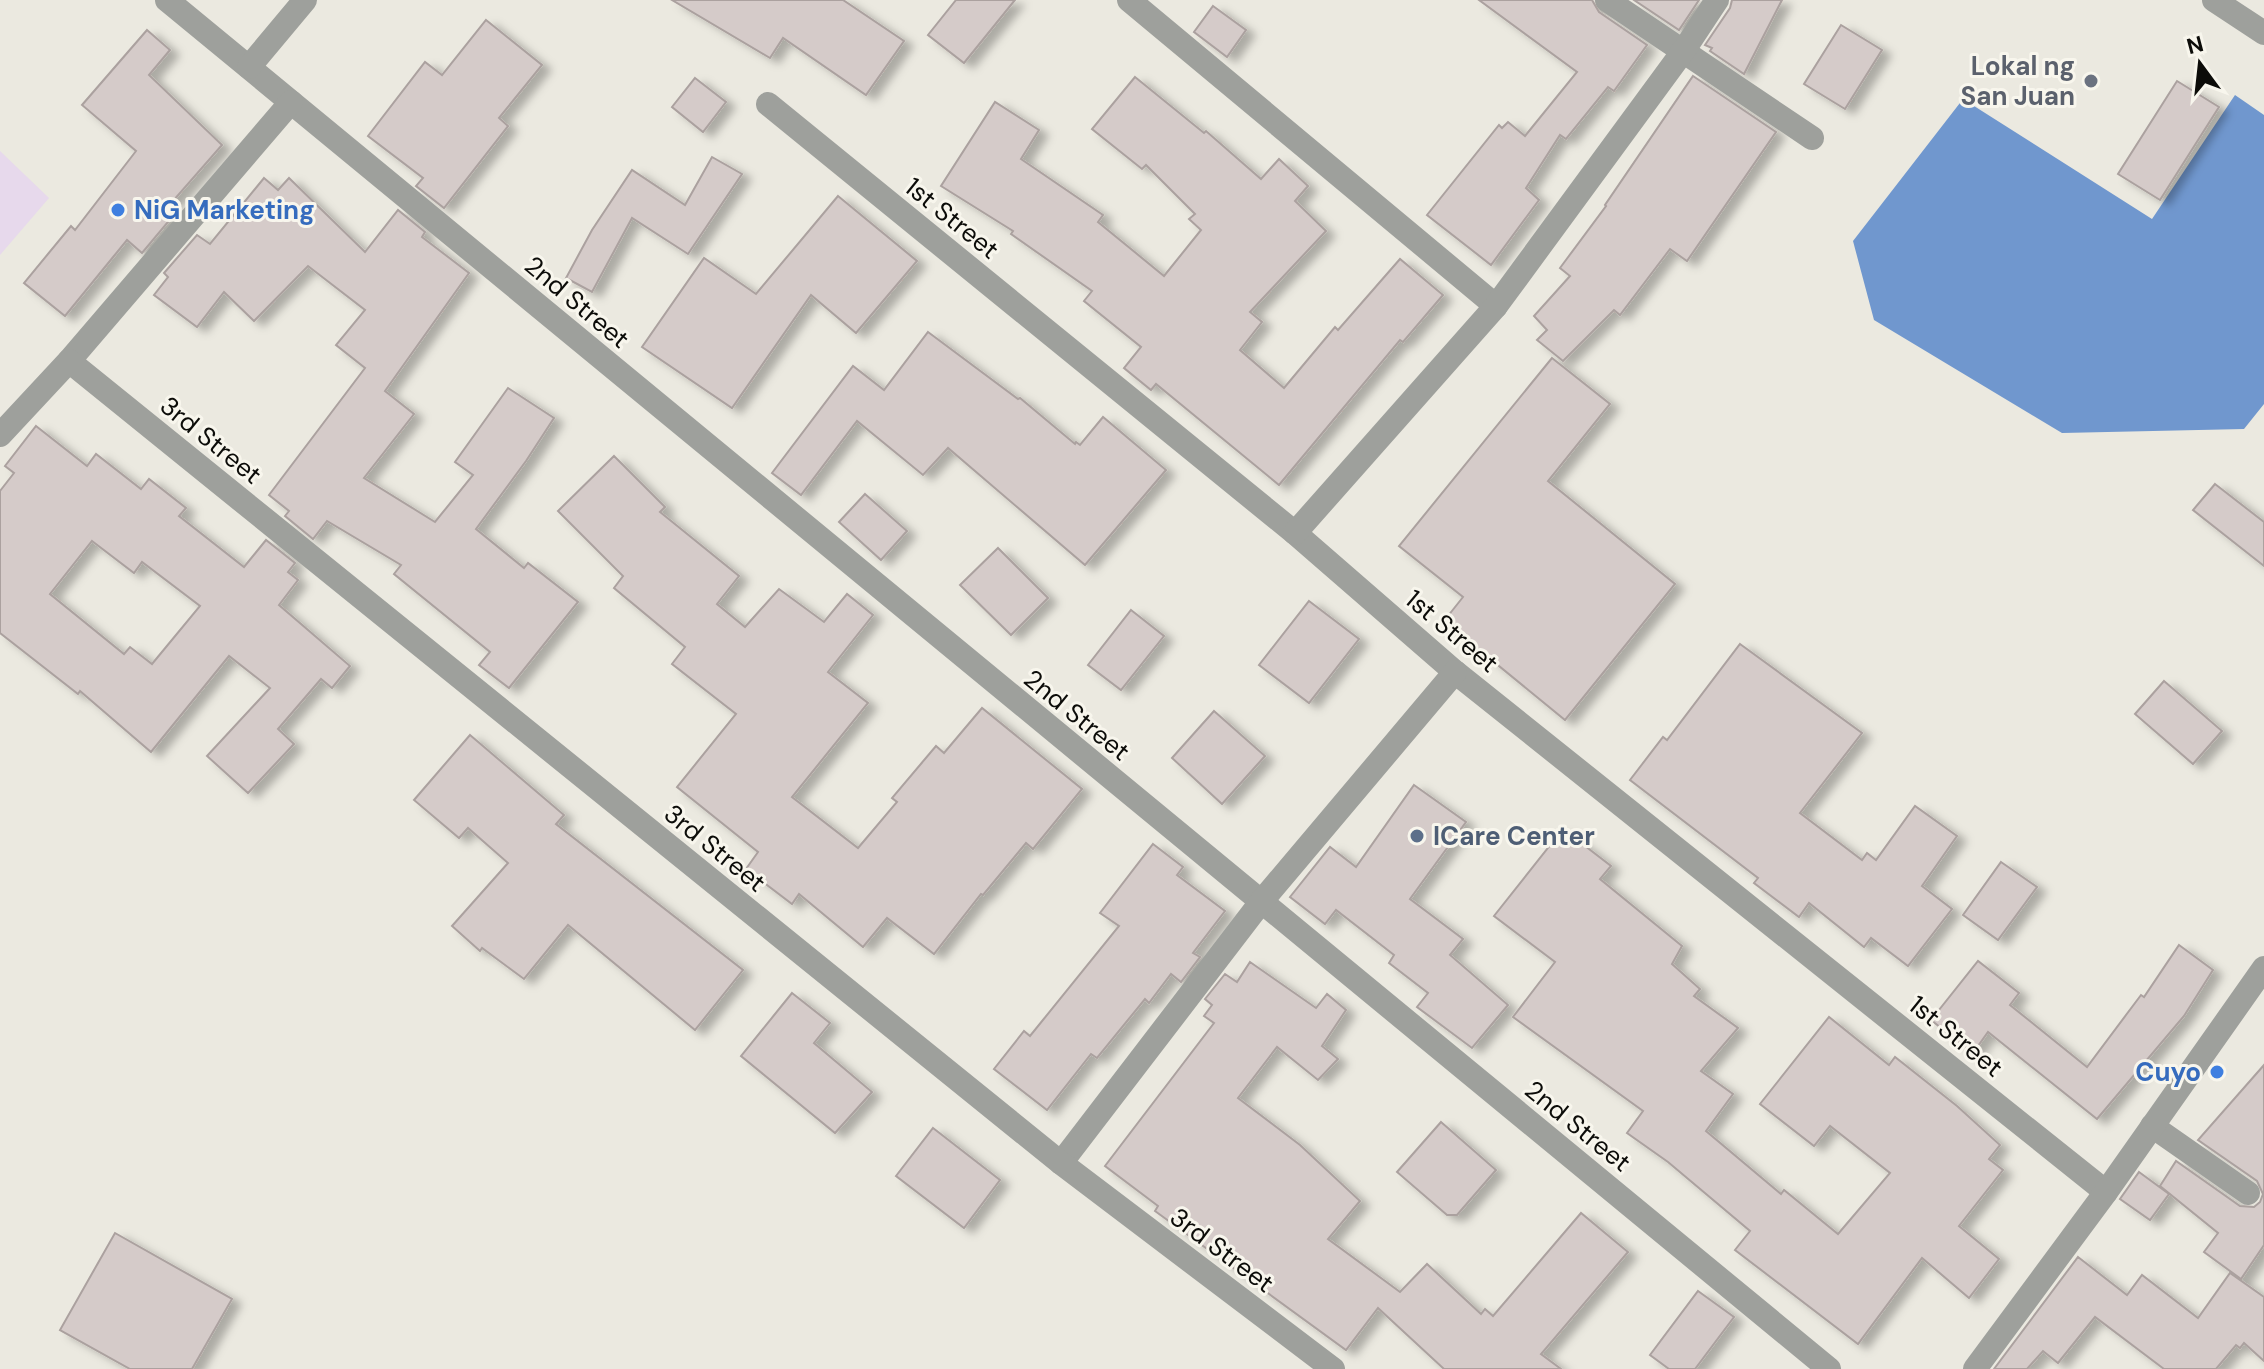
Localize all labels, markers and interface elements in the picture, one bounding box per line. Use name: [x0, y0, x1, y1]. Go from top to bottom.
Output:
north arrow: [2160, 24, 2240, 104]
text: N: [2183, 29, 2206, 61]
place label: Lokal ng San Juan: [1961, 49, 2075, 113]
marker: Lokal ng San Juan: [2082, 72, 2100, 90]
street label: 1st Street: [898, 170, 1006, 266]
place label: NiG Marketing: [134, 193, 315, 227]
marker: NiG Marketing: [109, 201, 127, 219]
street label: 2nd Street: [518, 248, 636, 356]
street label: 3rd Street: [153, 389, 269, 491]
street label: 1st Street: [1398, 582, 1506, 680]
street label: 2nd Street: [1017, 662, 1137, 768]
street label: 3rd Street: [657, 797, 773, 899]
place label: ICare Center: [1433, 819, 1595, 853]
marker: ICare Center: [1408, 827, 1426, 845]
street label: 1st Street: [1902, 988, 2010, 1084]
place label: Cuyo: [2135, 1055, 2201, 1089]
marker: Cuyo: [2208, 1063, 2226, 1081]
street label: 2nd Street: [1518, 1073, 1638, 1179]
street label: 3rd Street: [1163, 1200, 1281, 1300]

